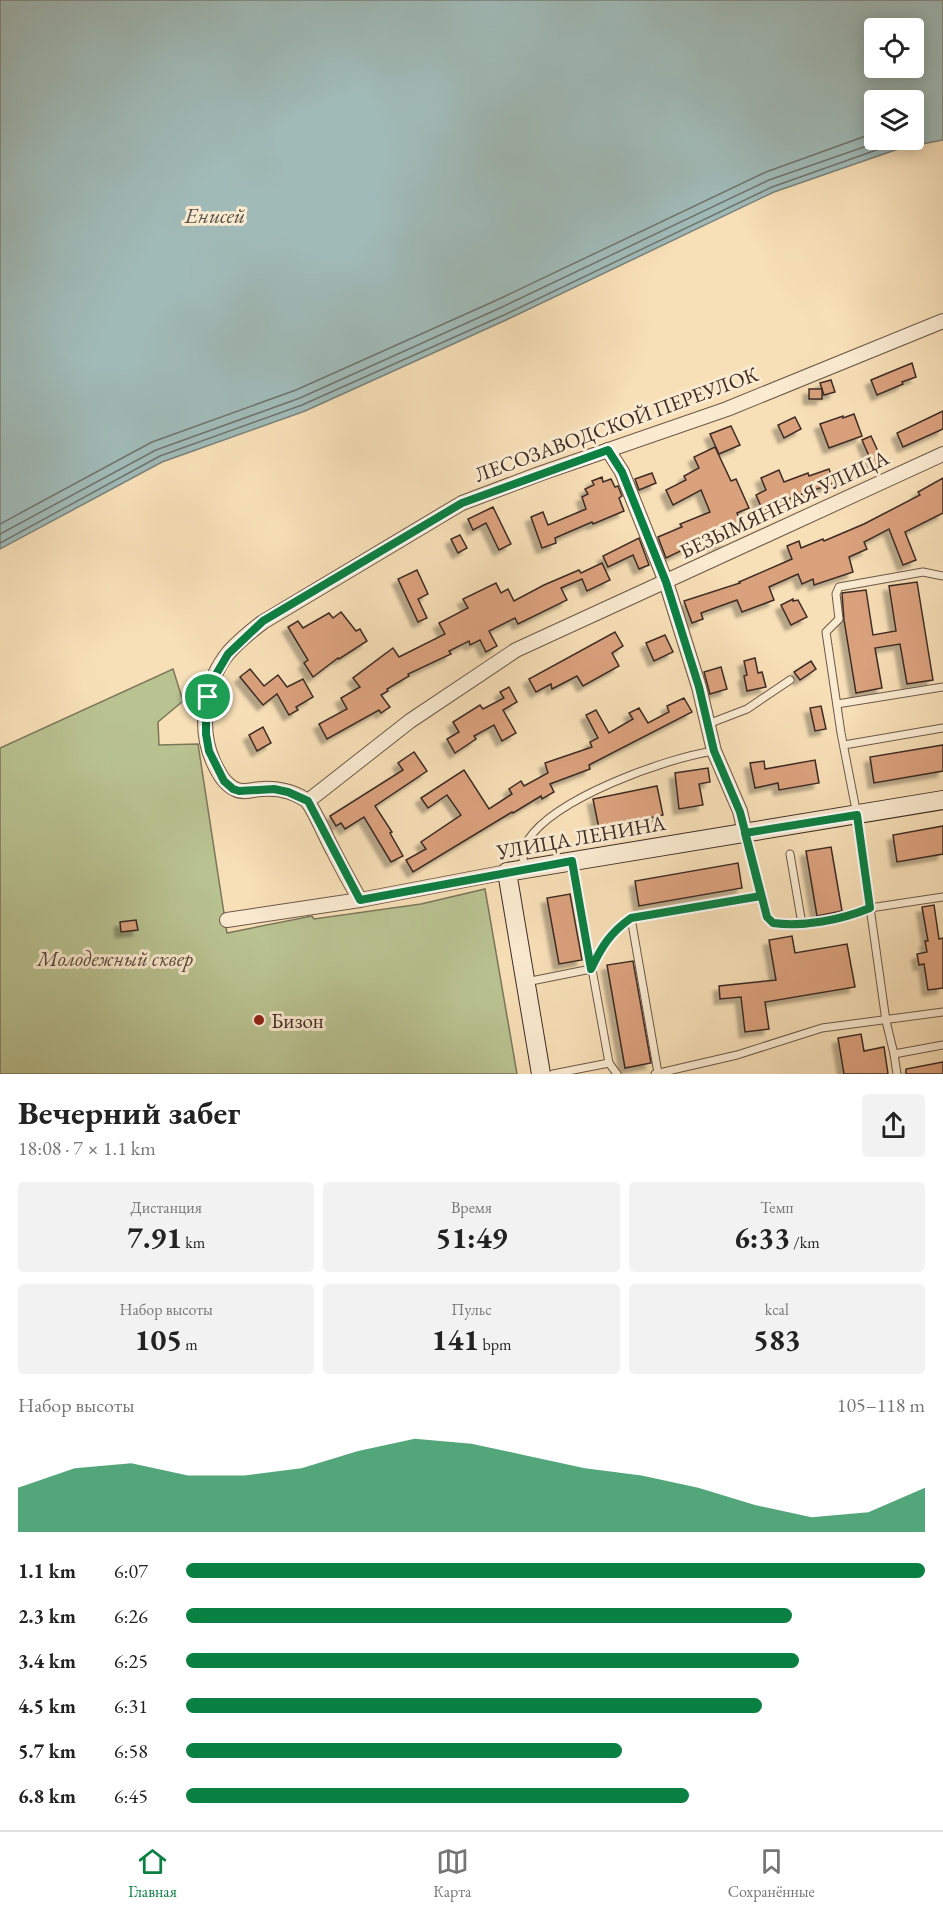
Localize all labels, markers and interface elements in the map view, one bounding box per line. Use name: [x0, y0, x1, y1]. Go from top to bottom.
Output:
map controls: [864, 18, 924, 150]
button: locate: [864, 18, 924, 78]
button: layers: [864, 90, 924, 150]
water label: Енисей: [184, 201, 245, 230]
street label: ЛЕСОЗАВОДСКОЙ ПЕРЕУЛОК: [470, 360, 762, 488]
street label: БЕЗЫМЯННАЯ УЛИЦА: [675, 443, 893, 564]
pin: [182, 671, 233, 722]
icon: arrive: [191, 680, 224, 713]
street label: УЛИЦА ЛЕНИНА: [493, 809, 668, 865]
park label: Молодежный сквер: [35, 945, 194, 972]
place label: Бизон: [271, 1007, 324, 1034]
marker: Бизон: [252, 1013, 266, 1027]
text: Вечерний забег: [18, 1091, 240, 1134]
button: share: [862, 1094, 925, 1157]
text: 18:08 · 7 × 1.1 km: [18, 1135, 156, 1161]
text: Дистанция: [130, 1197, 202, 1218]
text: Время: [451, 1197, 492, 1218]
text: Темп: [760, 1197, 793, 1218]
text: 7.91: [127, 1218, 182, 1257]
text: 51:49: [436, 1218, 507, 1257]
text: 6:33: [734, 1218, 790, 1257]
text: km: [182, 1232, 205, 1253]
text: /km: [790, 1232, 820, 1253]
text: Набор высоты: [120, 1299, 213, 1320]
text: Пульс: [451, 1299, 492, 1320]
text: kcal: [765, 1299, 789, 1320]
text: 105: [135, 1320, 182, 1359]
text: 141: [432, 1320, 479, 1359]
text: 583: [753, 1320, 801, 1359]
text: m: [182, 1334, 198, 1355]
text: bpm: [479, 1334, 511, 1355]
text: Набор высоты: [18, 1392, 134, 1418]
text: 105–118 m: [837, 1392, 925, 1418]
text: 1.1 km: [18, 1558, 76, 1584]
text: 6:07: [114, 1558, 148, 1584]
text: 2.3 km: [18, 1603, 76, 1629]
text: 6:26: [114, 1603, 148, 1629]
text: 3.4 km: [18, 1648, 76, 1674]
text: 6:25: [114, 1648, 148, 1674]
text: 4.5 km: [18, 1693, 76, 1719]
text: 6:31: [114, 1693, 148, 1719]
text: 5.7 km: [18, 1738, 76, 1764]
text: 6:58: [114, 1738, 148, 1764]
text: 6.8 km: [18, 1783, 76, 1809]
text: 6:45: [114, 1783, 148, 1809]
tab: Главная: [128, 1845, 177, 1902]
tab: Карта: [433, 1845, 471, 1902]
tab: Сохранённые: [728, 1845, 815, 1902]

